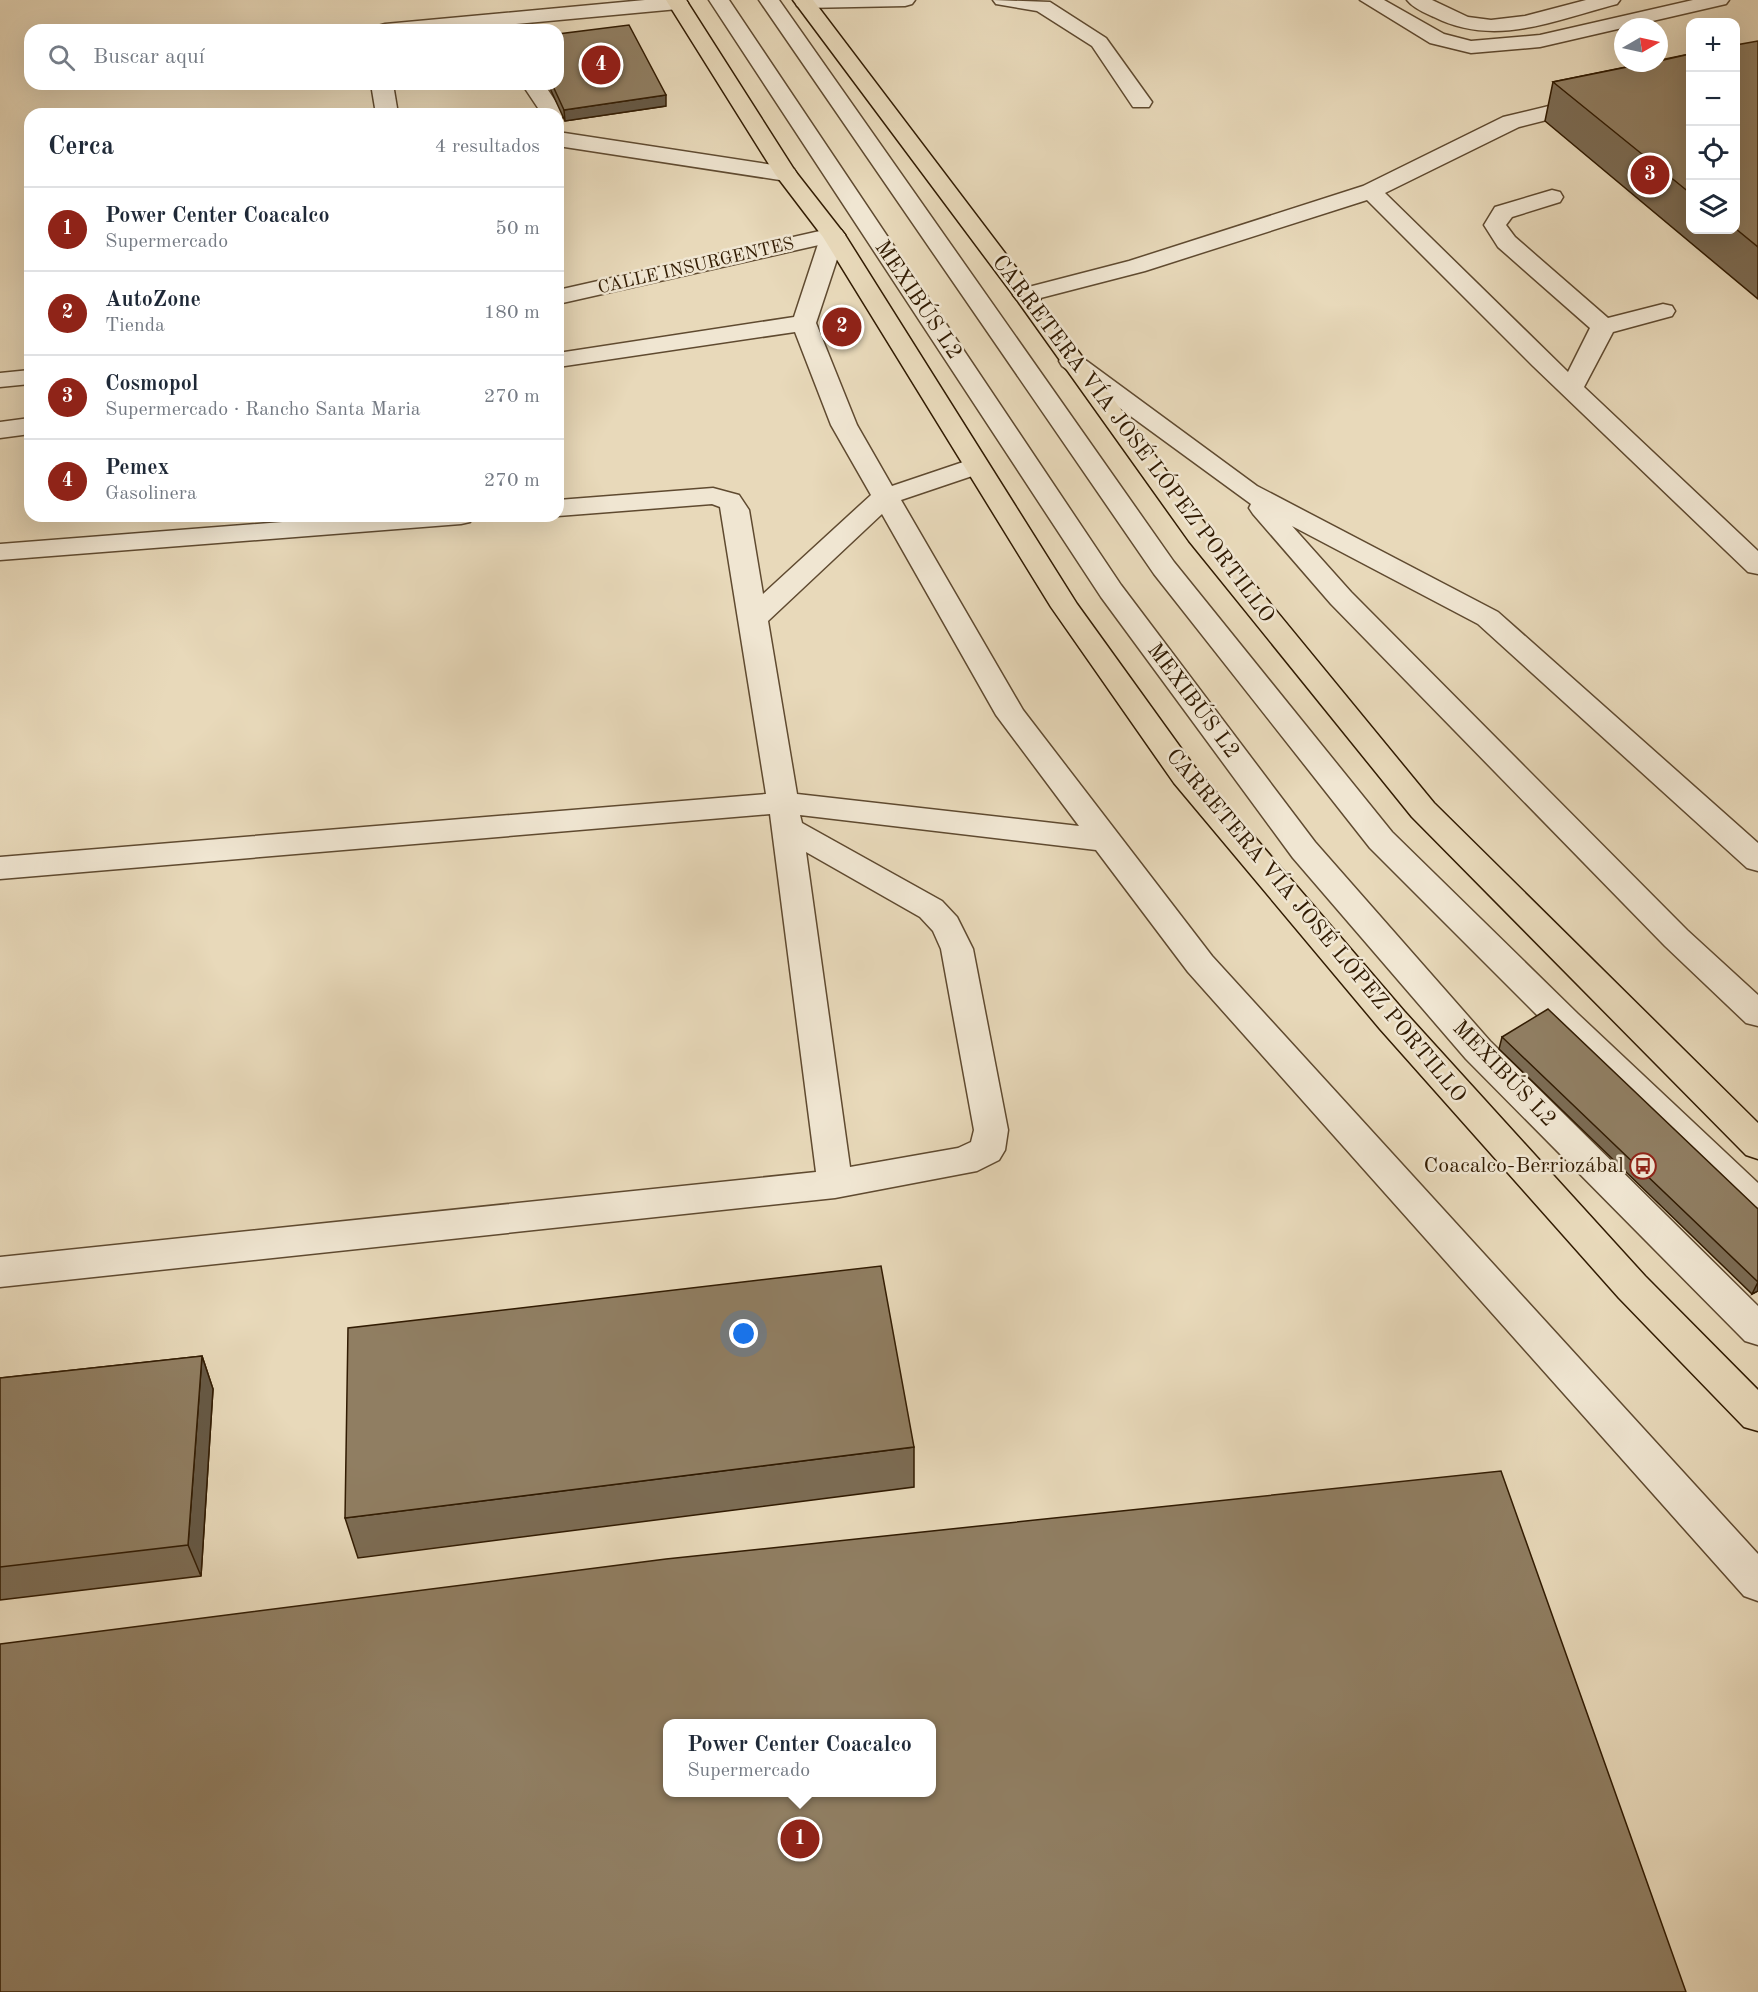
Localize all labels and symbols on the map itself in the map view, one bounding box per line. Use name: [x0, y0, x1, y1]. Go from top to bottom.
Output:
north arrow: [1614, 18, 1668, 72]
pin: 4: [582, 42, 620, 88]
pin: 3: [1630, 152, 1670, 198]
street label: MEXIBÚS L2: [870, 234, 969, 363]
street label: CALLE INSURGENTES: [596, 235, 796, 297]
street label: CARRETERA VÍA JOSÉ LÓPEZ PORTILLO: [988, 249, 1282, 627]
pin: 2: [822, 304, 862, 350]
street label: MEXIBÚS L2: [1143, 637, 1246, 763]
street label: CARRETERA VÍA JOSÉ LÓPEZ PORTILLO: [1162, 743, 1473, 1107]
street label: MEXIBÚS L2: [1448, 1014, 1563, 1131]
bus stop icon: Coacalco-Berriozábal: [1628, 1151, 1658, 1181]
place label: Coacalco-Berriozábal: [1424, 1155, 1624, 1177]
your location: [729, 1319, 758, 1348]
pin: 1: [780, 1816, 820, 1862]

